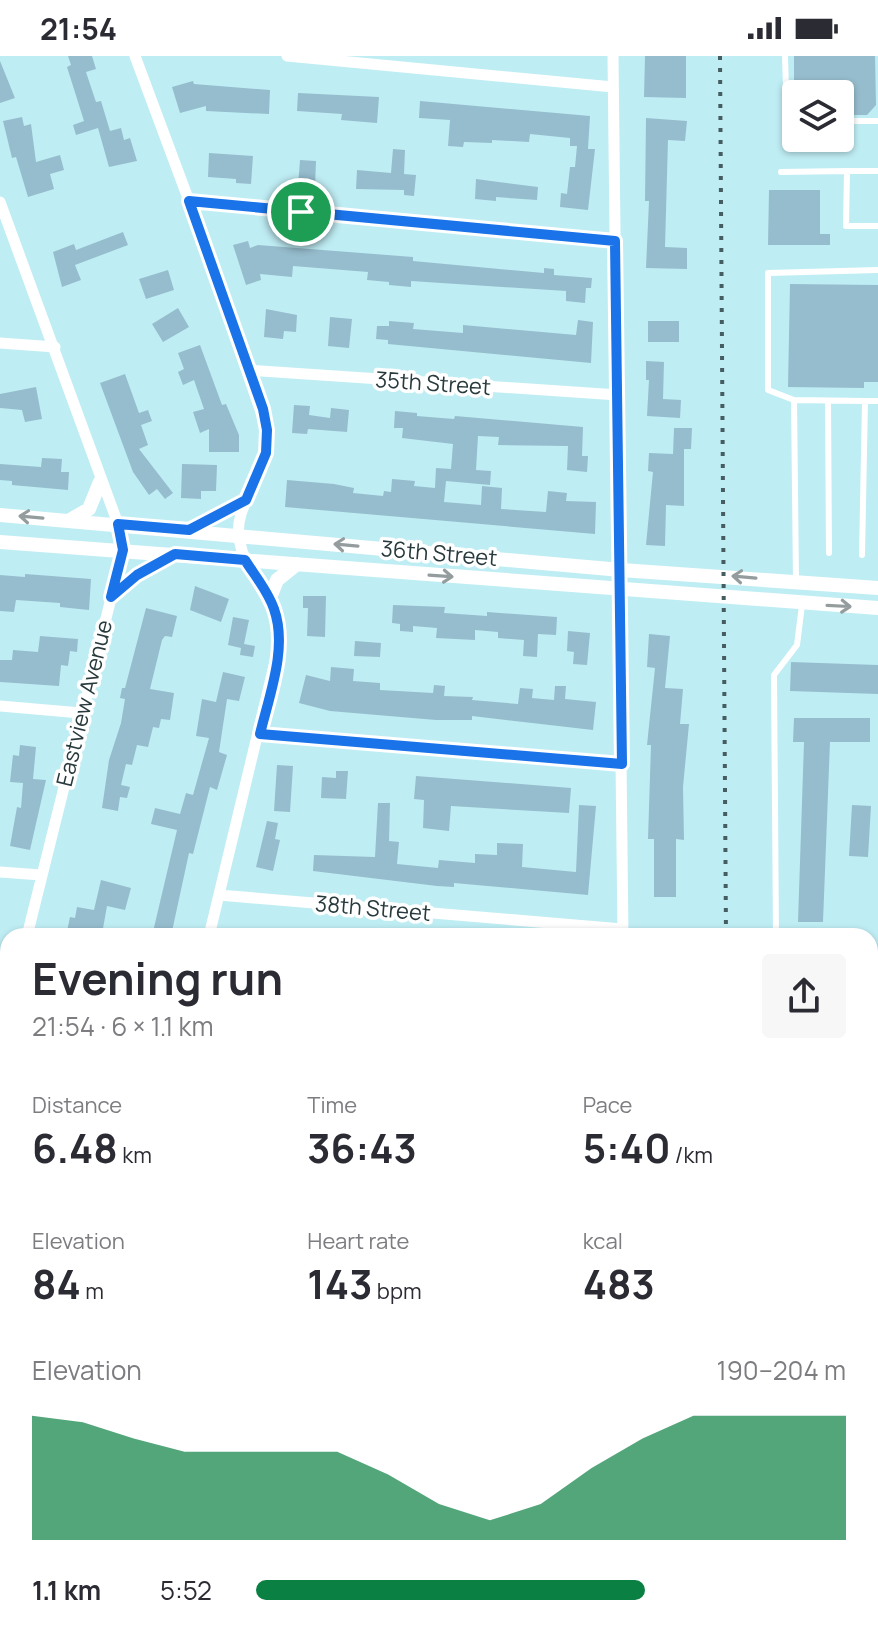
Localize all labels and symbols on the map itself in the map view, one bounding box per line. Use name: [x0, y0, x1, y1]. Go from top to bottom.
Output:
pin: [267, 178, 335, 246]
street label: 35th Street: [374, 364, 492, 402]
one-way arrow: [18, 509, 45, 524]
street label: 36th Street: [380, 533, 499, 573]
one-way arrow: [333, 537, 360, 552]
one-way arrow: [427, 569, 454, 584]
one-way arrow: [732, 569, 758, 584]
one-way arrow: [825, 598, 852, 613]
street label: Eastview Avenue: [49, 617, 119, 789]
street label: 38th Street: [314, 888, 432, 928]

